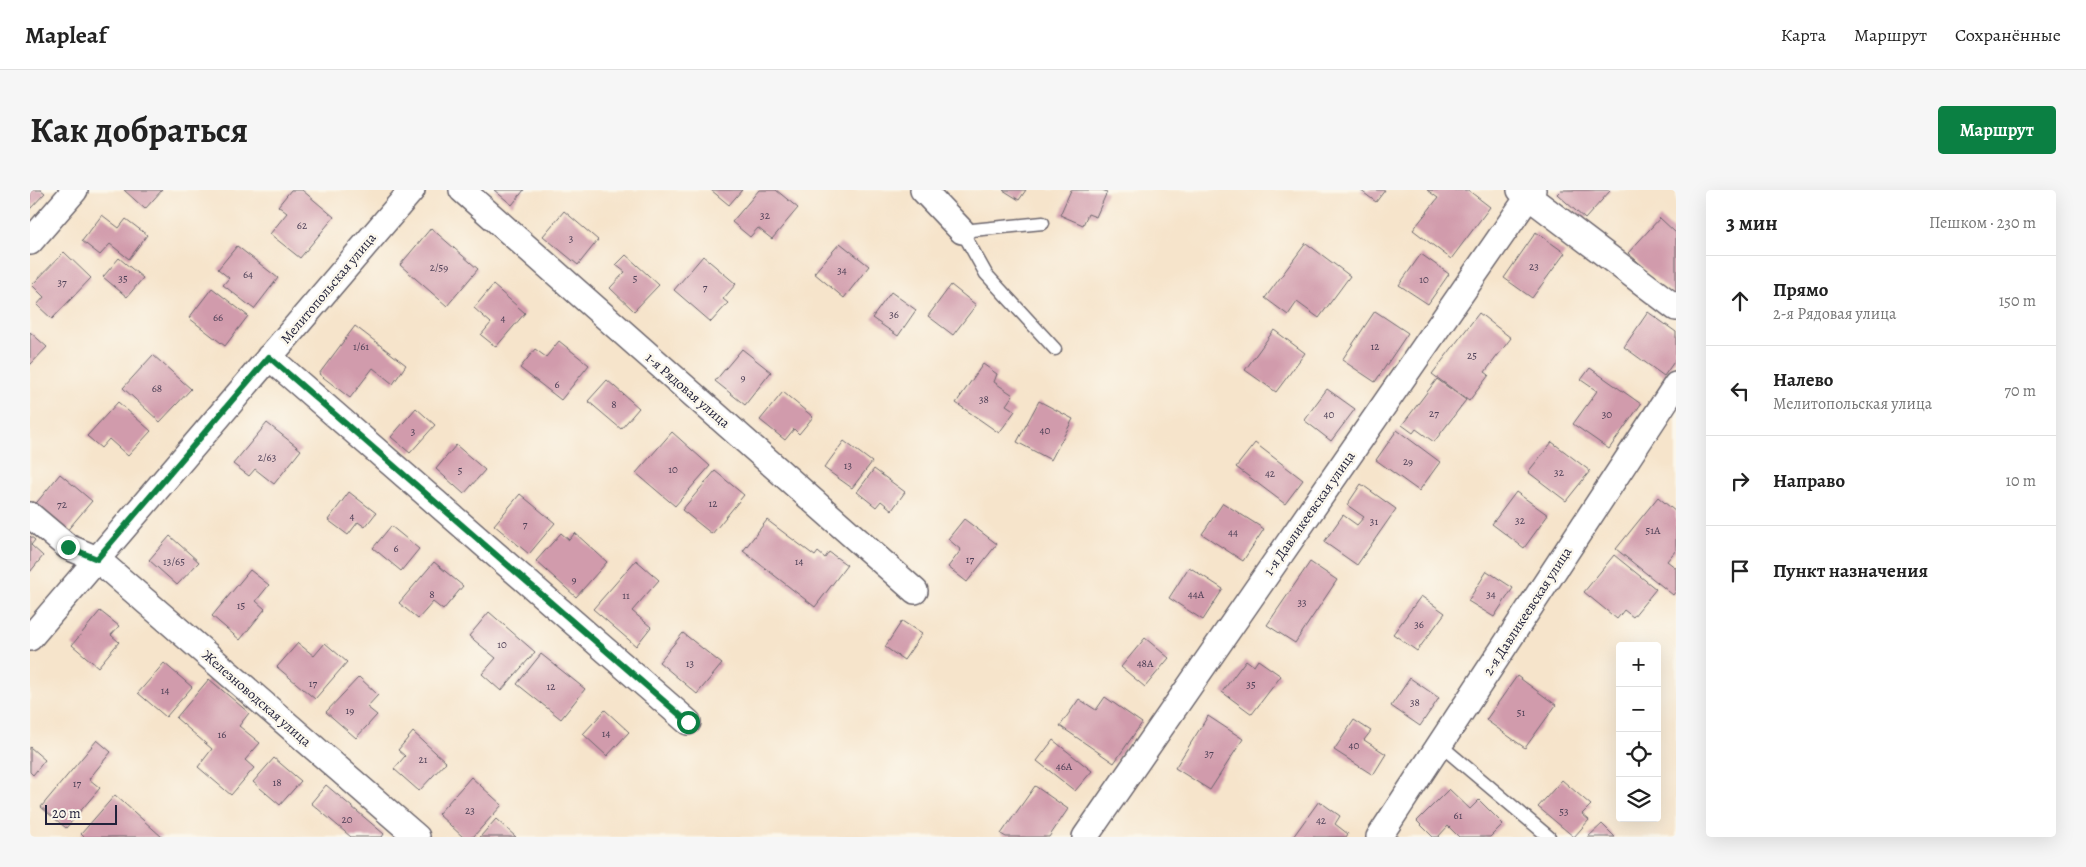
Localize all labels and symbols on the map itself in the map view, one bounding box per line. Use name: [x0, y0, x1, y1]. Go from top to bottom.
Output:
house number: 32: [760, 208, 770, 223]
house number: 62: [297, 218, 307, 233]
street label: Мелитопольская улица: [276, 228, 381, 348]
house number: 3: [569, 231, 573, 246]
house number: 23: [1529, 259, 1539, 274]
house number: 2/59: [430, 260, 448, 275]
house number: 34: [837, 263, 847, 278]
house number: 64: [243, 267, 253, 282]
house number: 35: [118, 271, 128, 286]
house number: 5: [633, 271, 638, 286]
house number: 10: [1419, 272, 1429, 287]
house number: 37: [57, 275, 67, 290]
house number: 7: [703, 280, 708, 295]
house number: 36: [889, 307, 899, 322]
house number: 66: [213, 310, 223, 325]
house number: 4: [501, 311, 506, 326]
house number: 1/61: [353, 339, 369, 354]
house number: 12: [1371, 339, 1380, 354]
street label: 1-я Рядовая улица: [641, 348, 734, 433]
house number: 25: [1467, 348, 1477, 363]
house number: 9: [740, 370, 746, 385]
house number: 6: [554, 377, 560, 392]
house number: 68: [152, 381, 162, 396]
house number: 38: [979, 392, 989, 407]
house number: 8: [611, 397, 617, 412]
house number: 27: [1429, 406, 1439, 421]
house number: 40: [1324, 407, 1335, 422]
house number: 30: [1602, 407, 1612, 422]
house number: 40: [1040, 423, 1051, 438]
house number: 3: [411, 424, 415, 439]
street label: 1-я Давликеевская улица: [1259, 447, 1360, 579]
house number: 2/63: [258, 450, 276, 465]
house number: 29: [1403, 454, 1413, 469]
house number: 13: [844, 458, 852, 473]
house number: 10: [668, 462, 678, 477]
house number: 5: [458, 463, 463, 478]
house number: 32: [1554, 465, 1564, 480]
house number: 42: [1265, 466, 1275, 481]
house number: 12: [709, 496, 718, 511]
house number: 72: [57, 497, 67, 512]
house number: 4: [350, 509, 355, 524]
house number: 32: [1515, 513, 1525, 528]
house number: 31: [1370, 514, 1378, 529]
house number: 7: [523, 517, 528, 532]
house number: 51А: [1646, 523, 1661, 538]
house number: 44: [1228, 525, 1238, 540]
route end: [57, 536, 80, 559]
house number: 6: [393, 541, 399, 556]
street label: 2-я Давликеевская улица: [1479, 543, 1576, 679]
house number: 17: [966, 552, 975, 567]
house number: 13/65: [163, 554, 185, 569]
house number: 14: [795, 554, 803, 569]
house number: 9: [571, 572, 577, 587]
house number: 8: [429, 587, 435, 602]
house number: 44А: [1188, 587, 1205, 602]
house number: 34: [1486, 587, 1496, 602]
house number: 11: [622, 588, 630, 603]
house number: 33: [1297, 595, 1307, 610]
house number: 15: [237, 598, 246, 613]
house number: 36: [1414, 617, 1424, 632]
house number: 10: [497, 637, 507, 652]
street label: Железноводская улица: [198, 646, 316, 751]
house number: 13: [686, 656, 694, 671]
house number: 48А: [1137, 656, 1154, 671]
house number: 17: [309, 676, 318, 691]
house number: 35: [1246, 677, 1256, 692]
house number: 12: [547, 679, 556, 694]
house number: 14: [161, 683, 169, 698]
house number: 38: [1410, 695, 1420, 710]
house number: 19: [346, 703, 354, 718]
house number: 51: [1517, 705, 1525, 720]
route start: [677, 711, 700, 734]
house number: 14: [602, 726, 610, 741]
house number: 16: [218, 727, 226, 742]
house number: 40: [1349, 738, 1360, 753]
house number: 37: [1204, 746, 1214, 761]
house number: 21: [419, 752, 428, 767]
house number: 46А: [1056, 759, 1073, 774]
house number: 18: [272, 775, 282, 790]
house number: 17: [73, 776, 82, 791]
scale bar: [45, 802, 118, 825]
house number: 23: [465, 803, 475, 818]
house number: 53: [1559, 804, 1569, 819]
house number: 61: [1454, 808, 1463, 823]
house number: 20: [341, 812, 353, 827]
house number: 42: [1316, 813, 1326, 828]

